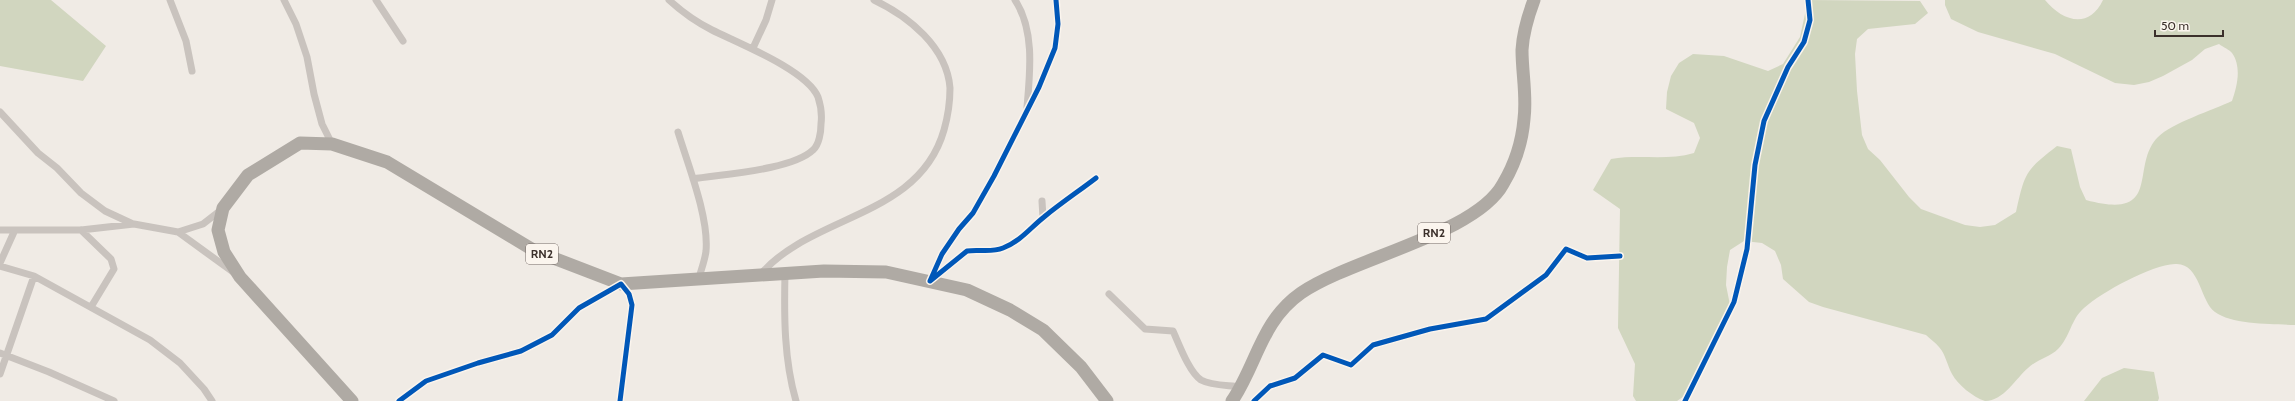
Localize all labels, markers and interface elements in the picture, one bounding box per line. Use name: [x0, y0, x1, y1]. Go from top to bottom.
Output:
scale bar: [2155, 12, 2223, 38]
text: 50 m: [2161, 18, 2189, 33]
road number: RN2: [1418, 223, 1450, 243]
road number: RN2: [526, 244, 558, 264]

